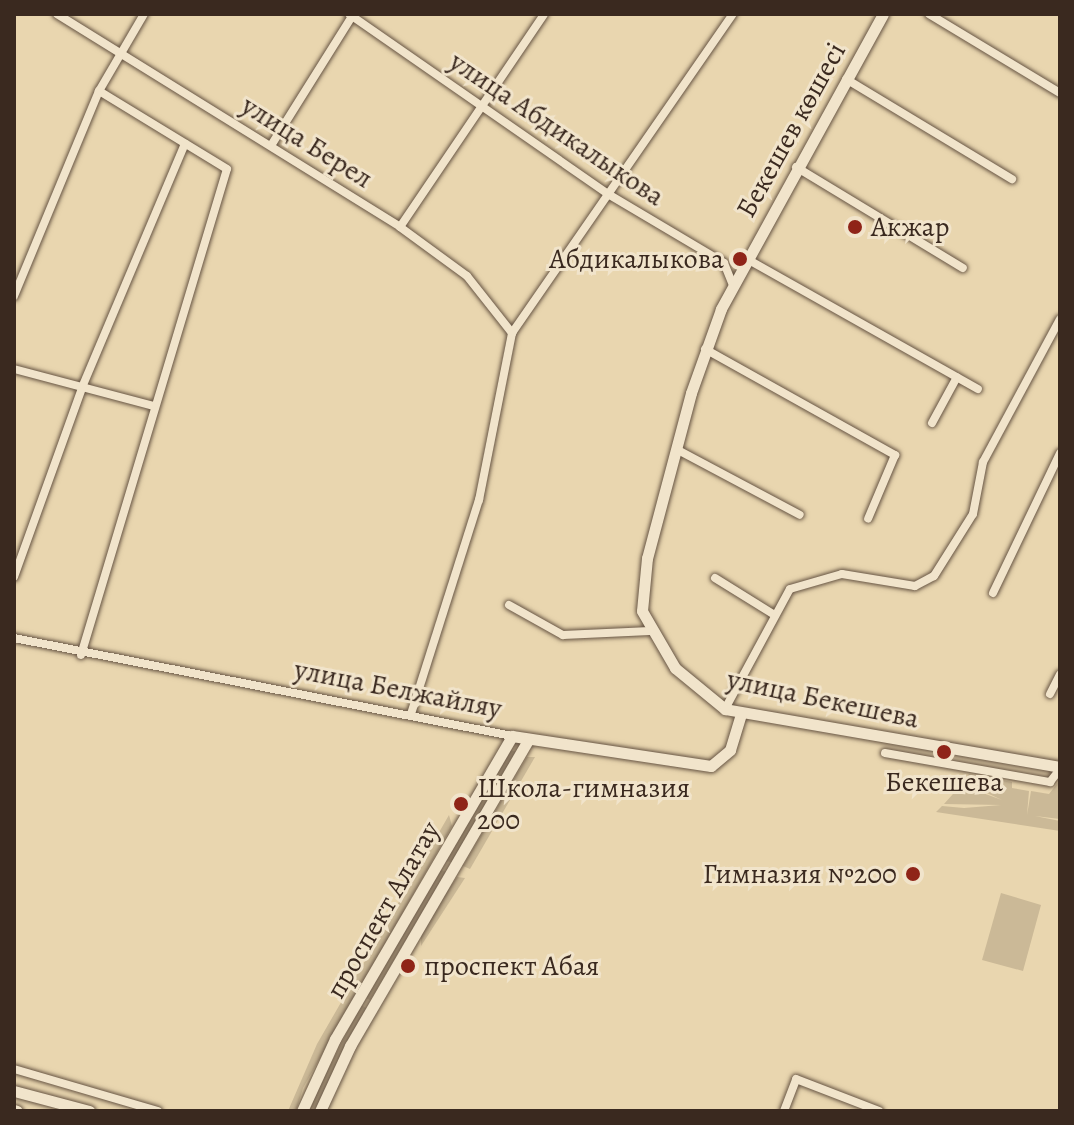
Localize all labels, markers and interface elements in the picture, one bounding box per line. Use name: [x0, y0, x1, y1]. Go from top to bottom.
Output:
street label: Бекешев көшесі: [729, 37, 853, 223]
street label: улица Абдикалыкова: [443, 45, 671, 213]
street label: улица Берел: [235, 89, 379, 195]
place label: Акжар: [871, 210, 949, 244]
marker: Акжар: [846, 218, 864, 236]
place label: Абдикалыкова: [549, 242, 724, 276]
marker: Абдикалыкова: [731, 250, 749, 268]
street label: улица Белжайляу: [292, 652, 504, 726]
street label: улица Бекешева: [724, 662, 922, 736]
marker: Бекешева: [935, 743, 953, 761]
place label: Бекешева: [885, 765, 1003, 799]
place label: Школа-гимназия 200: [477, 771, 690, 837]
marker: Школа-гимназия 200: [452, 795, 470, 813]
street label: проспект Алатау: [319, 816, 447, 1004]
place label: Гимназия №200: [703, 857, 897, 891]
marker: Гимназия №200: [904, 865, 922, 883]
place label: проспект Абая: [424, 949, 599, 983]
marker: проспект Абая: [399, 957, 417, 975]

